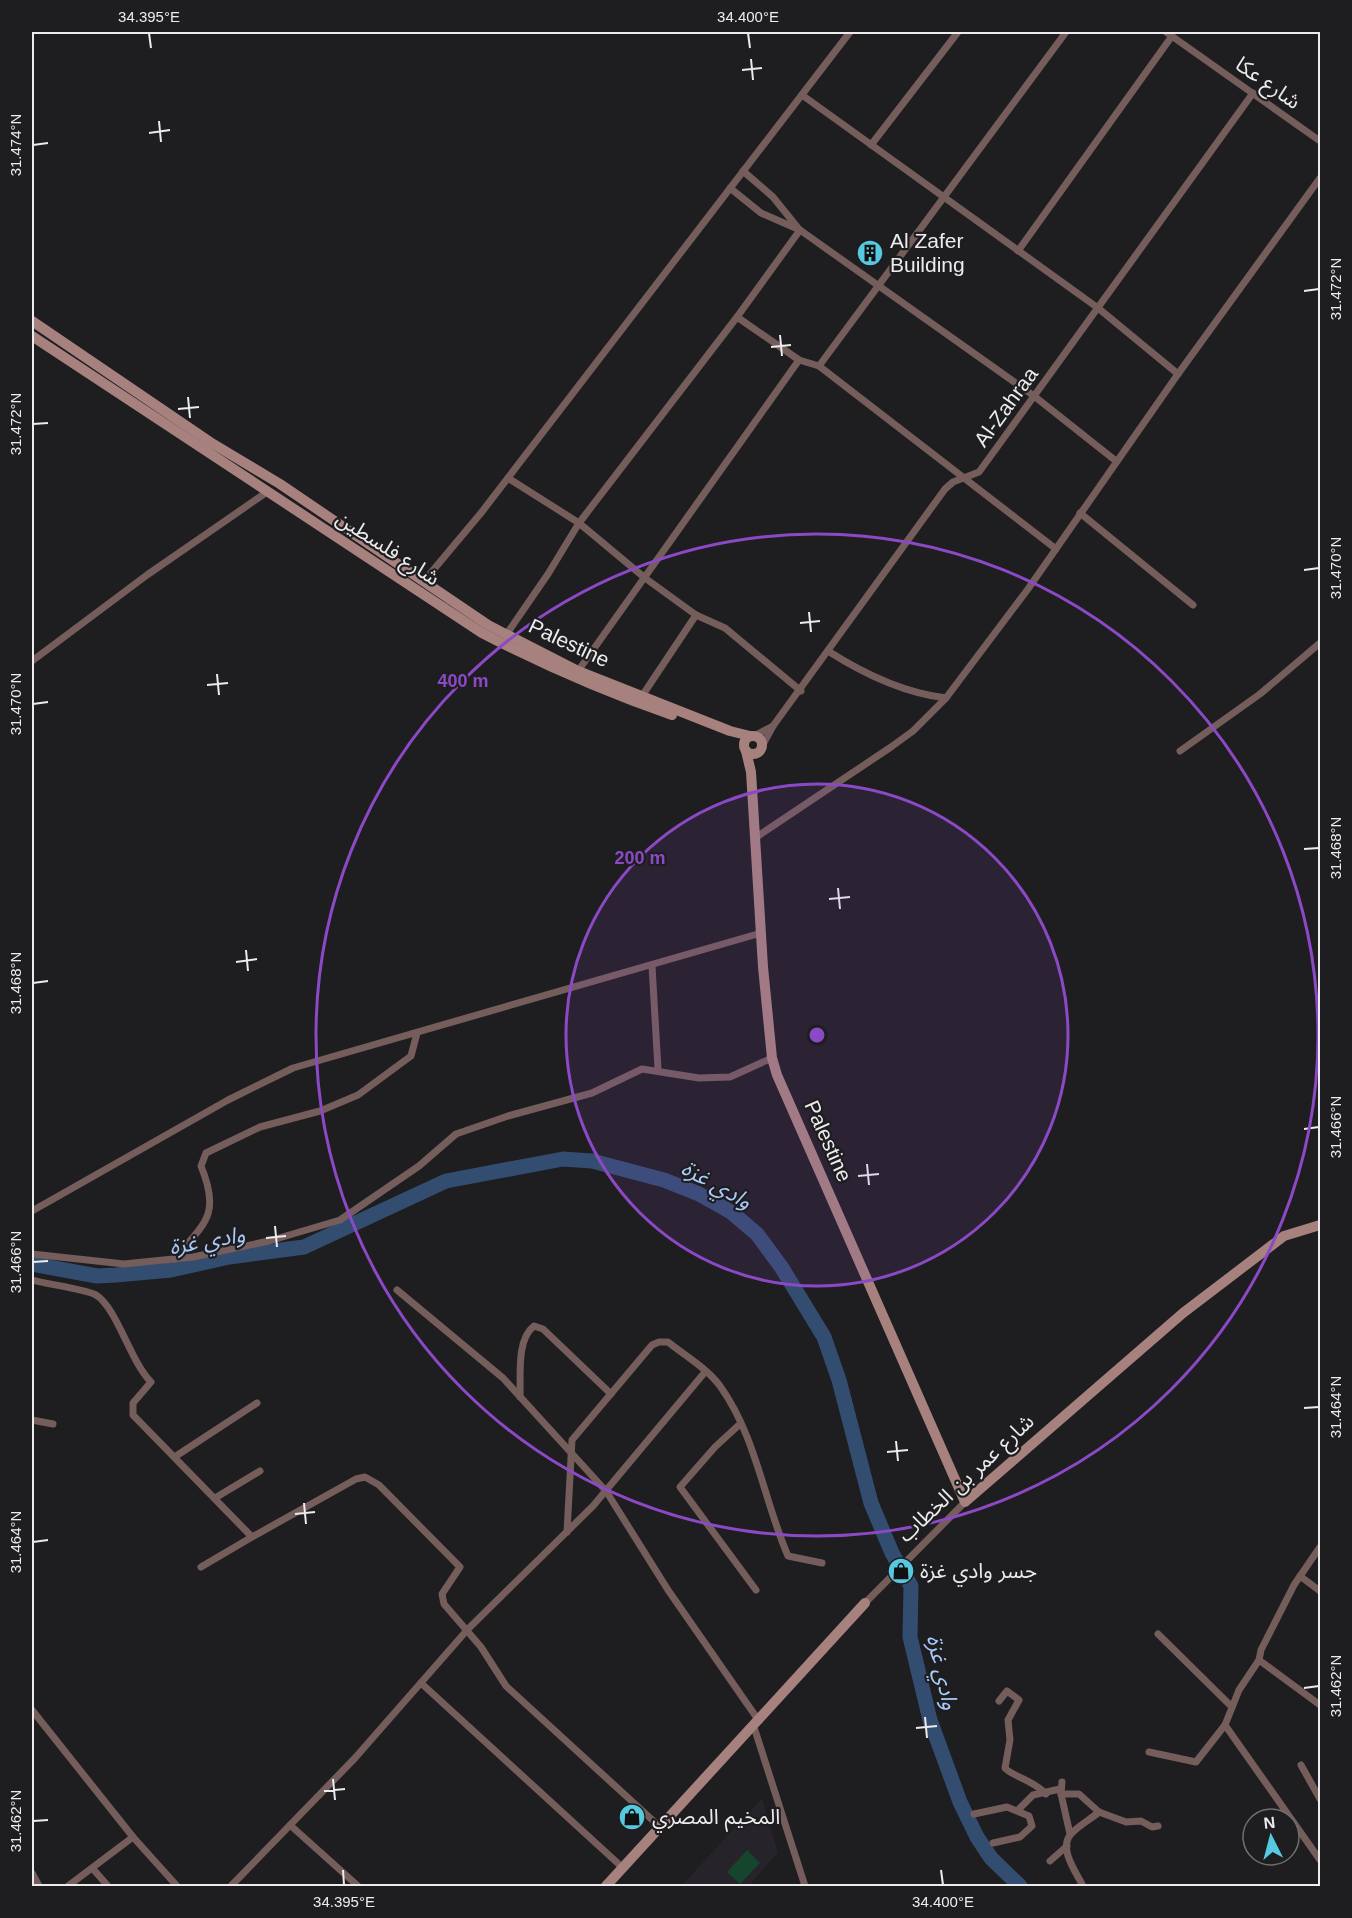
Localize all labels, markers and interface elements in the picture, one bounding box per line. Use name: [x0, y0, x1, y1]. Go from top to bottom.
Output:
text: 34.395°E: [118, 8, 180, 25]
text: 34.400°E: [717, 8, 779, 25]
street label: شارع عكا: [1229, 52, 1305, 117]
text: 31.474°N: [7, 114, 24, 176]
place label: Al Zafer Building: [890, 229, 965, 276]
building icon: Al Zafer Building: [855, 238, 885, 268]
text: 31.472°N: [1327, 258, 1344, 320]
street label: Al-Zahraa: [969, 362, 1042, 451]
text: 31.472°N: [7, 393, 24, 455]
street label: شارع فلسطين: [330, 506, 444, 593]
text: 31.470°N: [1327, 537, 1344, 599]
street label: Palestine: [525, 614, 613, 671]
text: 400 m: [437, 671, 489, 691]
text: 31.470°N: [7, 673, 24, 735]
text: 31.468°N: [1327, 817, 1344, 879]
text: 200 m: [614, 848, 666, 868]
text: 31.468°N: [7, 952, 24, 1014]
centre of rings: [807, 1025, 827, 1045]
text: 31.466°N: [1327, 1096, 1344, 1158]
street label: Palestine: [800, 1097, 857, 1185]
water label: وادي غزة: [675, 1155, 756, 1218]
water label: وادي غزة: [167, 1222, 248, 1264]
text: 31.466°N: [7, 1231, 24, 1293]
text: 31.464°N: [1327, 1376, 1344, 1438]
street label: شارع عمر بن الخطاب: [893, 1409, 1041, 1549]
text: 31.464°N: [7, 1511, 24, 1573]
shop icon: جسر وادي غزة: [886, 1556, 916, 1586]
place label: جسر وادي غزة: [920, 1559, 1037, 1587]
water label: وادي غزة: [917, 1632, 963, 1713]
text: 31.462°N: [1327, 1655, 1344, 1717]
text: 31.462°N: [7, 1790, 24, 1852]
shop icon: المخيم المصري: [617, 1802, 647, 1832]
place label: المخيم المصري: [652, 1805, 780, 1833]
north arrow: [1241, 1807, 1301, 1867]
text: N: [1263, 1814, 1276, 1832]
text: 34.395°E: [313, 1893, 375, 1910]
text: 34.400°E: [912, 1893, 974, 1910]

